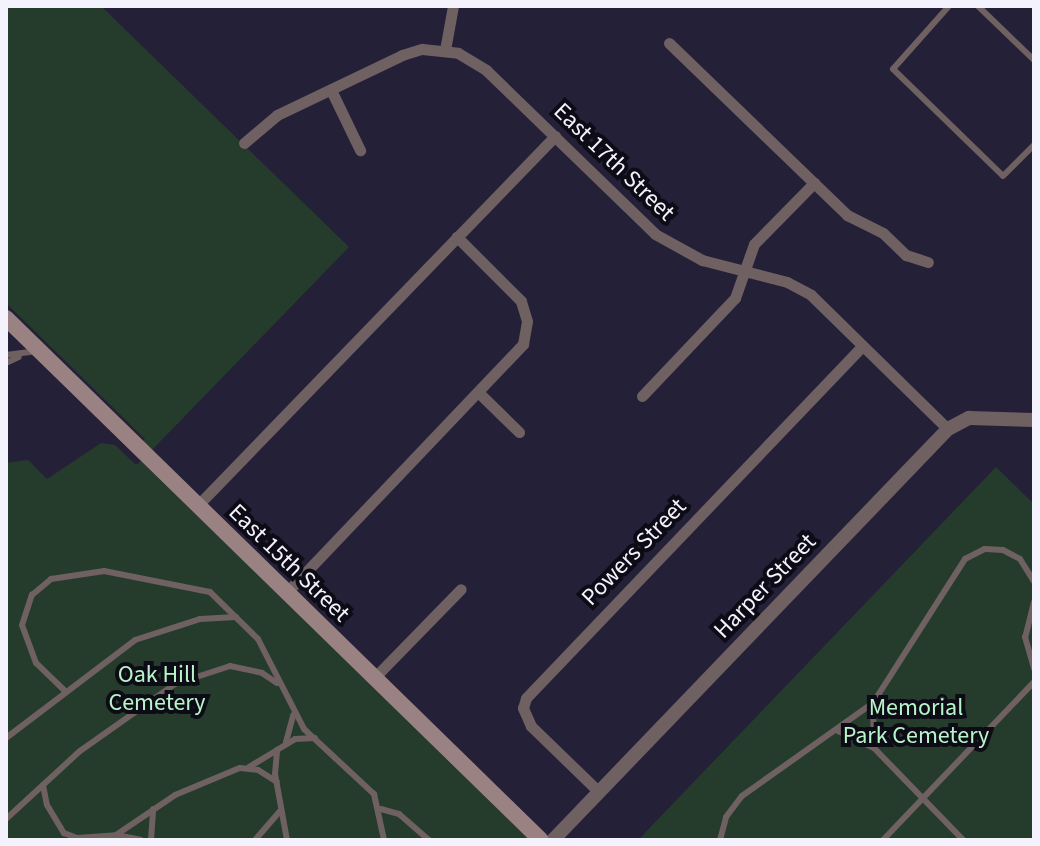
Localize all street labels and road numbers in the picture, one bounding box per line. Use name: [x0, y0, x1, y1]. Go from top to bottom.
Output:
street label: East 17th Street: [547, 97, 681, 227]
street label: Powers Street: [576, 492, 692, 612]
street label: East 15th Street: [222, 498, 356, 628]
street label: Harper Street: [708, 528, 822, 644]

